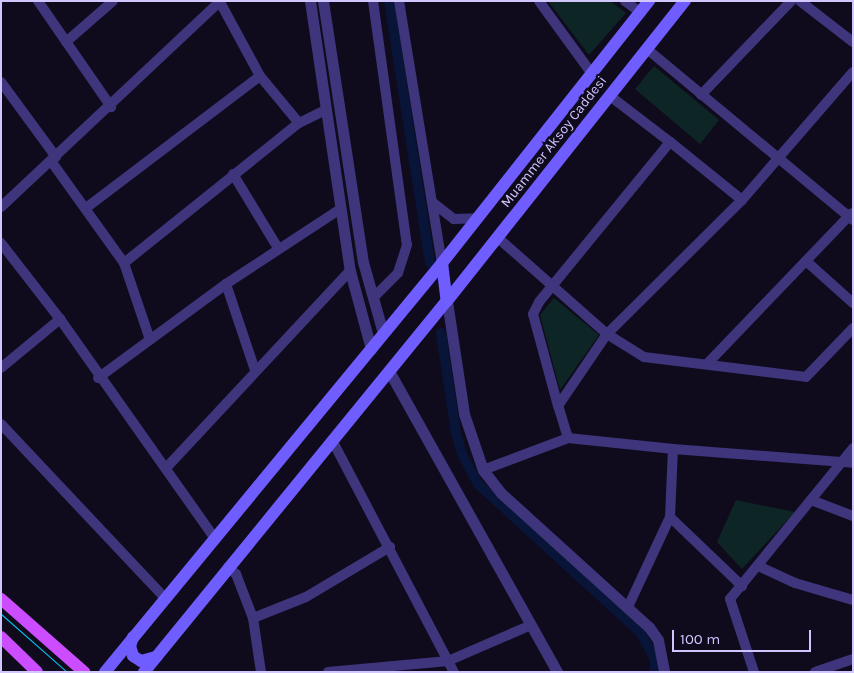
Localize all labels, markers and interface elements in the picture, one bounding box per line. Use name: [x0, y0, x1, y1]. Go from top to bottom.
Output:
street label: Muammer Aksoy Caddesi: [497, 73, 611, 211]
scale bar: [674, 620, 813, 652]
text: 100 m: [680, 630, 720, 648]

